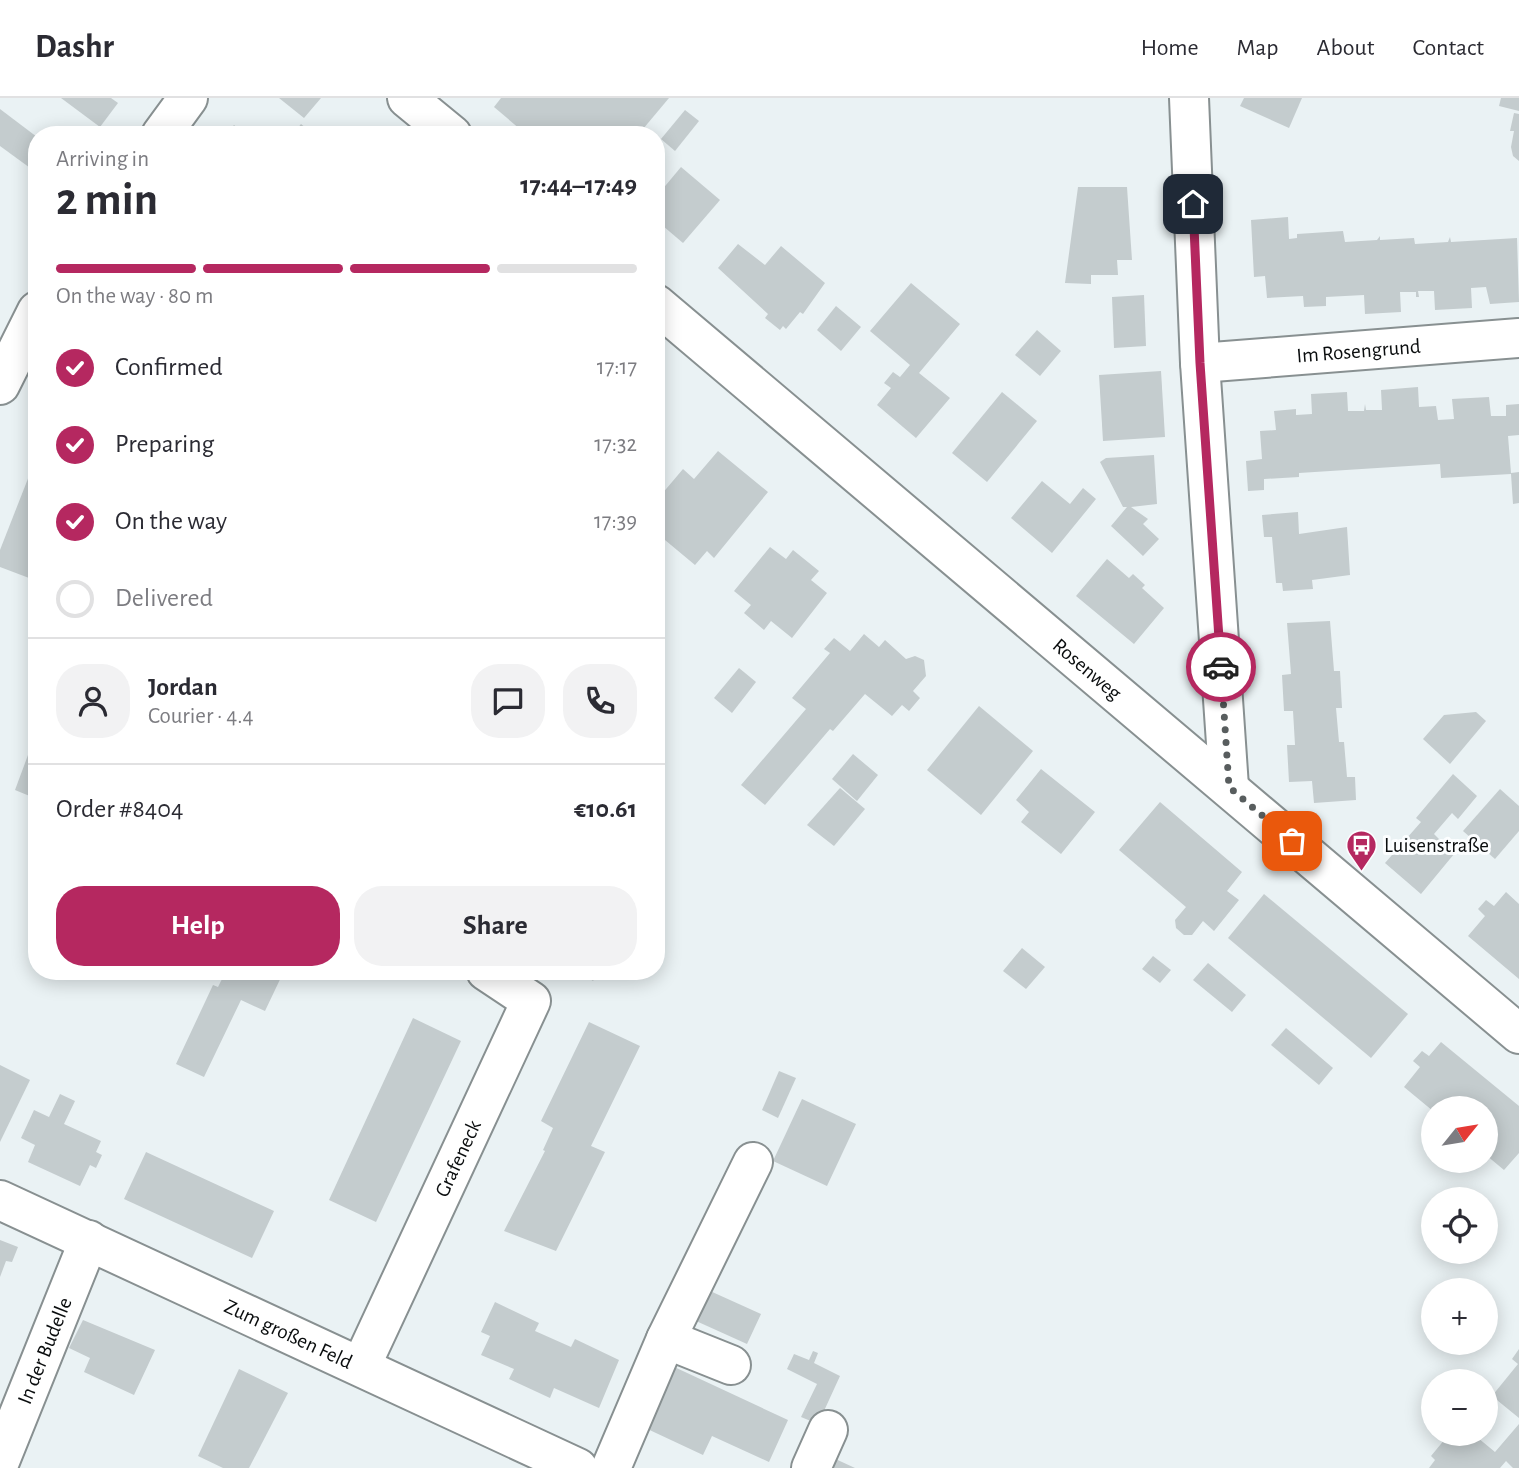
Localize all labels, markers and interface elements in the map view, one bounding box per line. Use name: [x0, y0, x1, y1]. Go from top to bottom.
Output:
text: Dashr: [35, 31, 114, 64]
text: Home: [1141, 36, 1199, 60]
text: Map: [1237, 36, 1279, 60]
text: About: [1317, 36, 1374, 60]
text: Contact: [1412, 36, 1484, 60]
text: Arriving in: [56, 148, 149, 171]
text: 17:44–17:49: [520, 172, 637, 198]
pin: [1163, 174, 1223, 234]
text: 2 min: [56, 177, 158, 223]
icon: home: [1174, 185, 1212, 223]
text: On the way · 80 m: [56, 285, 213, 308]
street label: Im Rosengrund: [1296, 336, 1422, 366]
icon: check: [56, 349, 94, 387]
text: Confirmed: [115, 354, 223, 380]
text: 17:17: [597, 356, 637, 379]
icon: check: [56, 426, 94, 464]
text: Preparing: [115, 431, 214, 457]
text: 17:32: [594, 433, 637, 456]
icon: check: [56, 503, 94, 541]
text: On the way: [115, 508, 227, 534]
text: 17:39: [594, 510, 637, 533]
text: Delivered: [115, 585, 213, 611]
courier: [1186, 632, 1256, 702]
street label: Rosenweg: [1049, 635, 1126, 704]
icon: car: [1202, 648, 1240, 686]
button: person: [56, 664, 130, 738]
button: chat: [471, 664, 545, 738]
button: phone: [563, 664, 637, 738]
text: Jordan: [148, 674, 218, 700]
text: Courier · 4.4: [148, 705, 254, 728]
text: Order #8404: [56, 796, 184, 822]
text: €10.61: [574, 796, 637, 822]
pin: [1262, 811, 1322, 871]
icon: bag: [1273, 822, 1311, 860]
bus stop icon: Luisenstraße: [1344, 828, 1378, 872]
place label: Luisenstraße: [1384, 835, 1489, 856]
button: Help: [56, 886, 340, 966]
button: Share: [354, 886, 637, 966]
north arrow: [1421, 1096, 1498, 1172]
map controls: [1421, 1096, 1498, 1446]
street label: Grafeneck: [431, 1117, 485, 1200]
button: locate: [1421, 1187, 1498, 1264]
button: +: [1421, 1278, 1498, 1355]
street label: In der Budelle: [14, 1294, 76, 1407]
street label: Zum großen Feld: [221, 1296, 356, 1373]
button: −: [1421, 1369, 1498, 1446]

